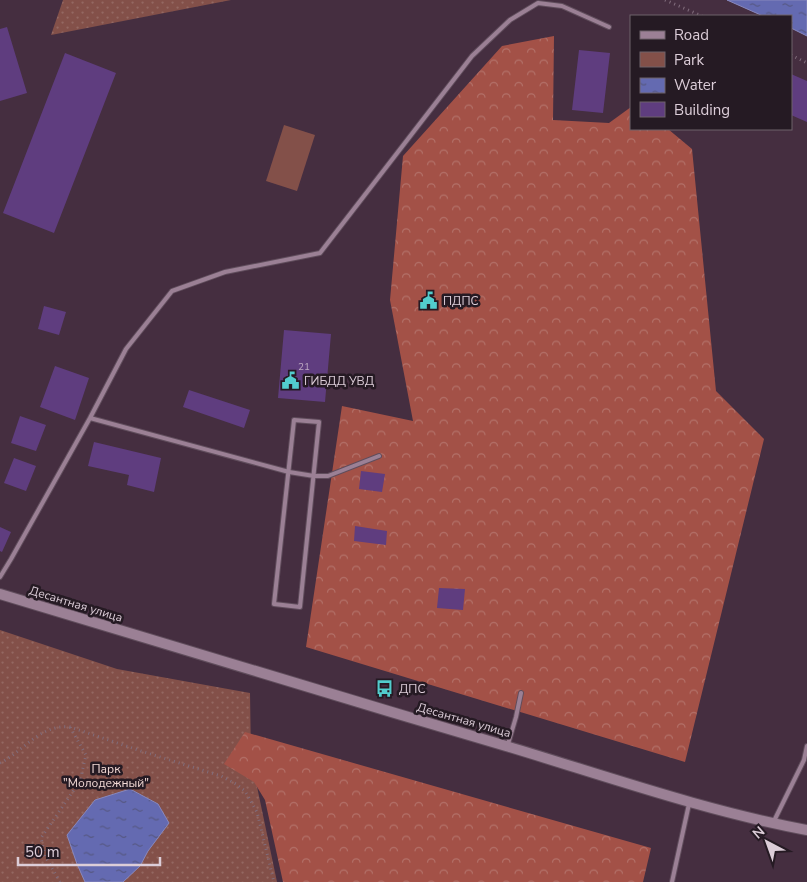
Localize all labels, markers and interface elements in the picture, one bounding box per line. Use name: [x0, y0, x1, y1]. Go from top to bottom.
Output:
legend: [630, 15, 792, 130]
text: Road: [674, 25, 709, 45]
text: Park: [674, 50, 704, 70]
text: Water: [674, 75, 717, 95]
text: Building: [674, 100, 730, 120]
public building icon: ПДПС: [419, 291, 439, 311]
place label: ПДПС: [443, 293, 479, 309]
house number: 21: [298, 360, 310, 374]
public building icon: ГИБДД УВД: [280, 371, 300, 391]
place label: ГИБДД УВД: [304, 373, 375, 389]
street label: Десантная улица: [27, 582, 125, 626]
bus stop icon: ДПС: [375, 679, 395, 699]
place label: ДПС: [399, 681, 425, 697]
street label: Десантная улица: [415, 699, 513, 741]
park label: Парк "Молодежный": [63, 761, 149, 791]
north arrow: [742, 817, 792, 867]
text: N: [749, 822, 769, 843]
scale bar: [18, 834, 160, 866]
text: 50 m: [25, 842, 60, 862]

